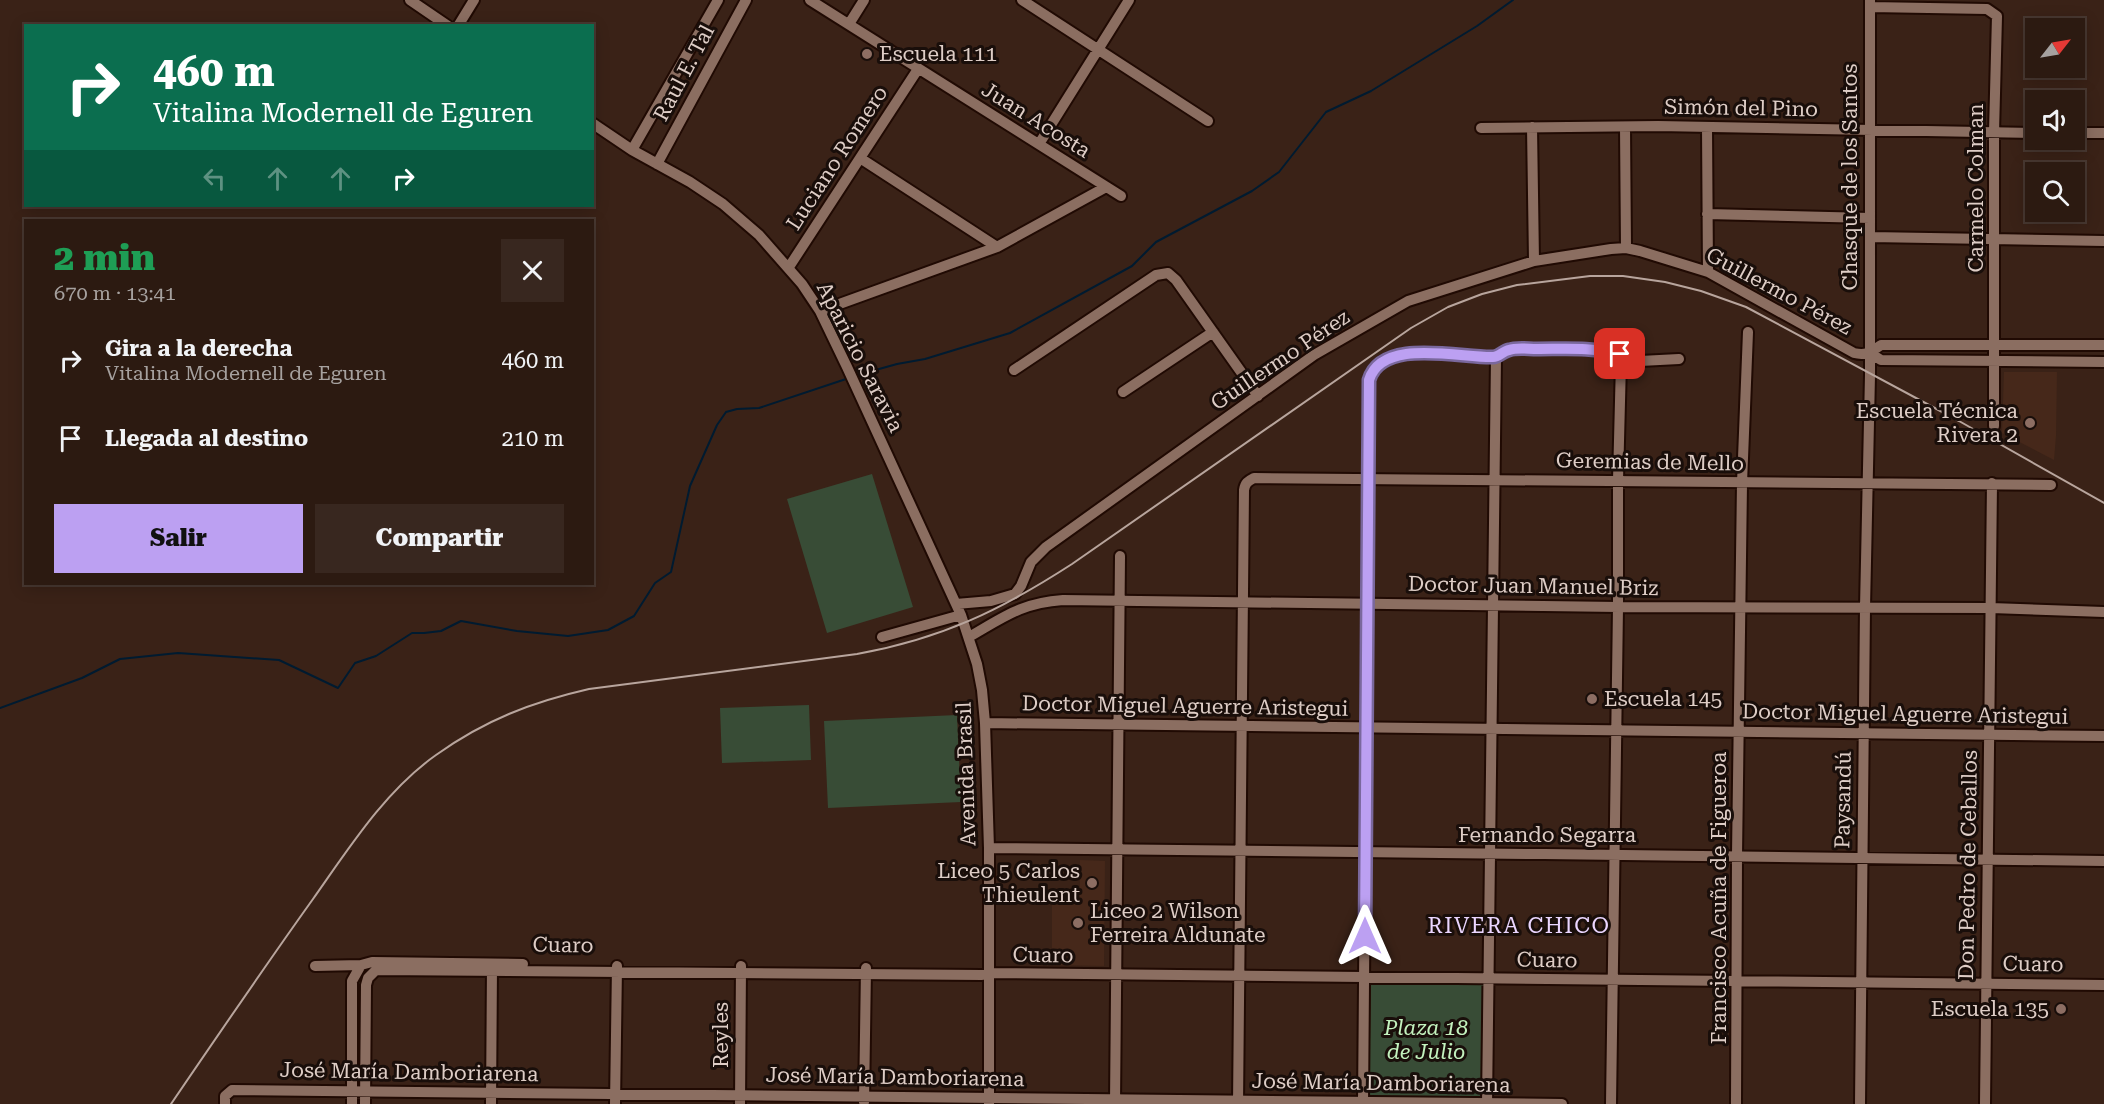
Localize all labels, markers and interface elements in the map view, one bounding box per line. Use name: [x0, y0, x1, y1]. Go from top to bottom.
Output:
north arrow: [2025, 18, 2085, 78]
map controls: [2025, 18, 2085, 222]
street label: Raul E. Tal: [649, 20, 720, 125]
place label: Escuela 111: [879, 42, 997, 66]
text: 460 m: [153, 47, 275, 96]
marker: Escuela 111: [860, 47, 874, 61]
icon: right: [54, 48, 132, 126]
street label: Chasque de los Santos: [1838, 64, 1862, 290]
street label: Juan Acosta: [977, 77, 1095, 163]
street label: Luciano Romero: [781, 81, 893, 235]
button: sound: [2025, 90, 2085, 150]
street label: Simón del Pino: [1664, 95, 1818, 121]
text: Vitalina Modernell de Eguren: [153, 97, 533, 129]
street label: Carmelo Colman: [1964, 103, 1988, 272]
icon: left: [198, 162, 231, 195]
icon: ahead: [261, 162, 294, 195]
icon: ahead: [324, 162, 357, 195]
icon: right: [387, 162, 420, 195]
button: search: [2025, 162, 2085, 222]
text: 2 min: [54, 237, 155, 279]
button: close: [501, 239, 564, 302]
street label: Guillermo Pérez: [1702, 243, 1856, 340]
street label: Aparicio Saravia: [812, 278, 909, 437]
text: 670 m · 13:41: [54, 281, 176, 305]
street label: Guillermo Pérez: [1206, 305, 1354, 415]
pin: [1594, 328, 1645, 379]
text: Gira a la derecha: [105, 336, 292, 361]
icon: arrive: [1603, 337, 1636, 370]
icon: right: [54, 344, 87, 377]
text: 460 m: [501, 348, 564, 373]
text: Vitalina Modernell de Eguren: [105, 361, 387, 385]
place label: Escuela Técnica Rivera 2: [1856, 399, 2019, 447]
marker: Escuela Técnica Rivera 2: [2023, 416, 2037, 430]
icon: arrive: [54, 422, 87, 455]
text: Llegada al destino: [105, 426, 308, 451]
text: 210 m: [501, 426, 564, 451]
street label: Geremias de Mello: [1556, 448, 1744, 476]
button: Salir: [54, 504, 303, 573]
button: Compartir: [315, 504, 564, 573]
street label: Doctor Juan Manuel Briz: [1408, 572, 1658, 600]
place label: Escuela 145: [1604, 687, 1722, 711]
street label: Doctor Miguel Aguerre Aristegui: [1022, 691, 1349, 721]
marker: Escuela 145: [1585, 692, 1599, 706]
street label: Doctor Miguel Aguerre Aristegui: [1742, 699, 2069, 729]
street label: Avenida Brasil: [951, 701, 981, 847]
street label: Don Pedro de Ceballos: [1954, 750, 1982, 980]
street label: Francisco Acuña de Figueroa: [1707, 751, 1731, 1044]
street label: Paysandú: [1830, 751, 1856, 849]
street label: Fernando Segarra: [1458, 823, 1637, 847]
place label: Liceo 5 Carlos Thieulent: [937, 859, 1080, 907]
marker: Liceo 5 Carlos Thieulent: [1085, 876, 1099, 890]
place label: Liceo 2 Wilson Ferreira Aldunate: [1090, 899, 1266, 947]
position arrow: [1333, 904, 1397, 968]
district label: RIVERA CHICO: [1427, 913, 1611, 938]
marker: Liceo 2 Wilson Ferreira Aldunate: [1071, 916, 1085, 930]
street label: Cuaro: [532, 932, 594, 958]
street label: Cuaro: [1012, 942, 1074, 968]
street label: Cuaro: [1516, 947, 1578, 973]
street label: Cuaro: [2002, 951, 2064, 977]
place label: Escuela 135: [1931, 997, 2049, 1021]
street label: Reyles: [709, 1002, 733, 1068]
marker: Escuela 135: [2054, 1002, 2068, 1016]
park label: Plaza 18 de Julio: [1383, 1016, 1468, 1064]
street label: José María Damboriarena: [279, 1058, 539, 1086]
street label: José María Damboriarena: [765, 1063, 1025, 1091]
street label: José María Damboriarena: [1251, 1069, 1511, 1097]

